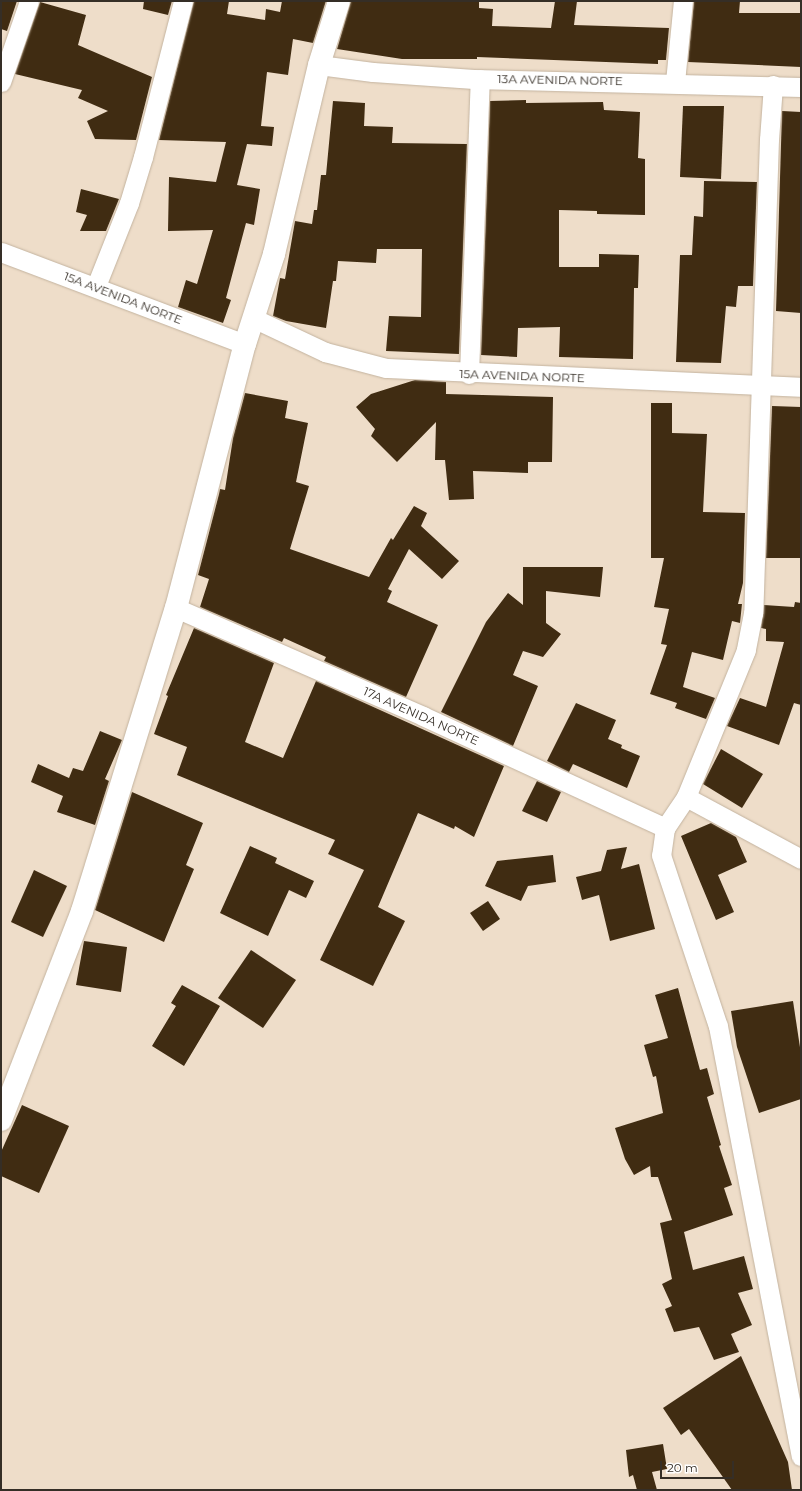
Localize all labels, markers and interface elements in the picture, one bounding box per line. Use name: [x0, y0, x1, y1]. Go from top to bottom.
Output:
street label: 13A AVENIDA NORTE: [497, 72, 623, 88]
street label: 15A AVENIDA NORTE: [62, 269, 184, 327]
street label: 15A AVENIDA NORTE: [459, 367, 585, 385]
street label: 17A AVENIDA NORTE: [361, 684, 481, 748]
scale bar: [662, 1453, 736, 1479]
text: 20 m: [667, 1460, 698, 1475]

